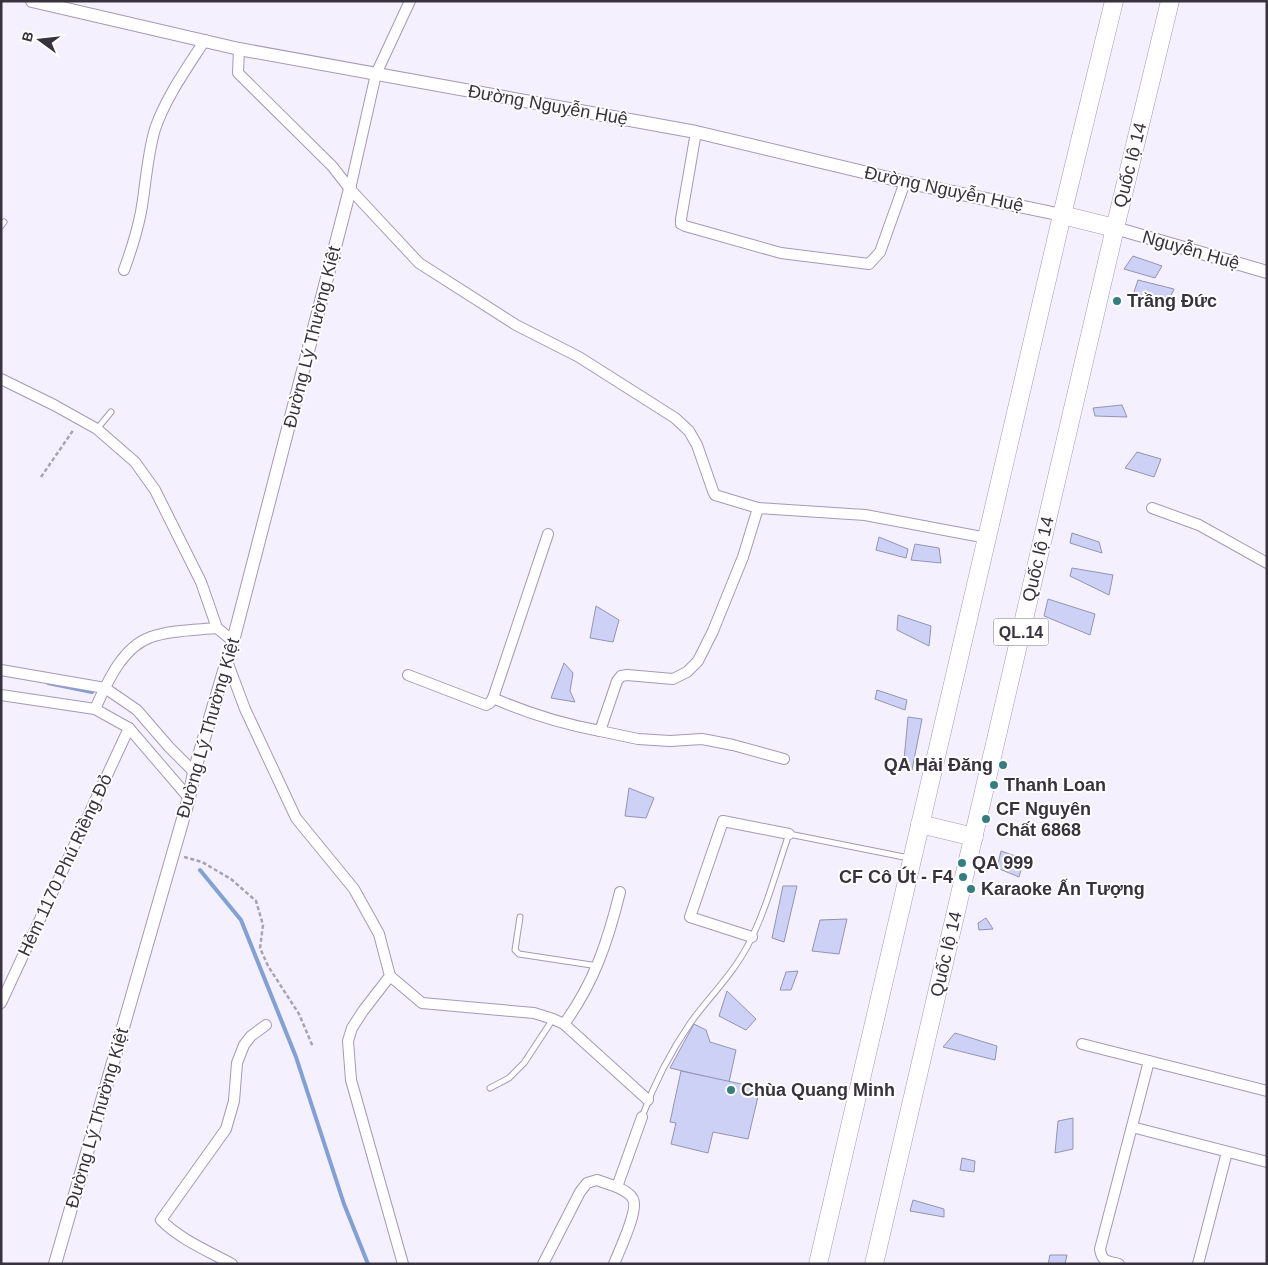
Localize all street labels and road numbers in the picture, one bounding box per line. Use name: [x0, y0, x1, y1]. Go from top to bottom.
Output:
street label: Đường Nguyễn Huệ: [467, 80, 630, 129]
street label: Quốc lộ 14: [1110, 120, 1150, 210]
street label: Đường Nguyễn Huệ: [863, 161, 1025, 216]
street label: Nguyễn Huệ: [1140, 226, 1242, 273]
street label: Đường Lý Thường Kiệt: [280, 244, 344, 430]
street label: Quốc lộ 14: [1018, 514, 1058, 604]
road number: QL.14: [994, 618, 1048, 646]
street label: Đường Lý Thường Kiệt: [173, 636, 243, 820]
street label: Hẻm 1170 Phú Riềng Đỏ: [14, 771, 116, 959]
street label: Quốc lộ 14: [926, 909, 966, 999]
street label: Đường Lý Thường Kiệt: [62, 1026, 132, 1210]

